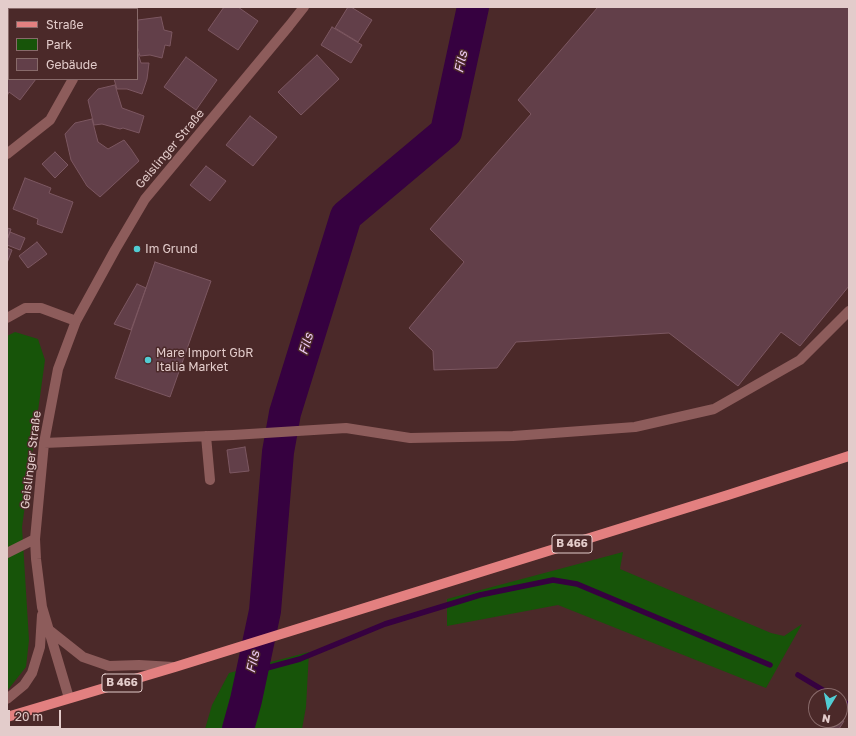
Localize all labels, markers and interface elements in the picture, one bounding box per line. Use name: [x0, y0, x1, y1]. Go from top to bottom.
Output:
legend: [8, 8, 138, 80]
text: Straße: [46, 17, 84, 32]
text: Park: [46, 37, 72, 52]
water label: Fils: [451, 49, 471, 75]
text: Gebäude: [46, 57, 97, 72]
street label: Geislinger Straße: [133, 106, 207, 192]
place label: Im Grund: [145, 242, 198, 256]
marker: Im Grund: [132, 244, 142, 254]
water label: Fils: [295, 331, 317, 357]
place label: Mare Import GbR Italia Market: [156, 346, 253, 374]
marker: Mare Import GbR Italia Market: [143, 355, 153, 365]
street label: Geislinger Straße: [18, 410, 44, 510]
road number: B 466: [552, 535, 592, 553]
water label: Fils: [243, 649, 263, 675]
road number: B 466: [102, 674, 142, 692]
north arrow: [808, 688, 848, 728]
scale bar: [10, 702, 63, 728]
text: 20 m: [15, 709, 43, 724]
text: N: [821, 712, 831, 726]

